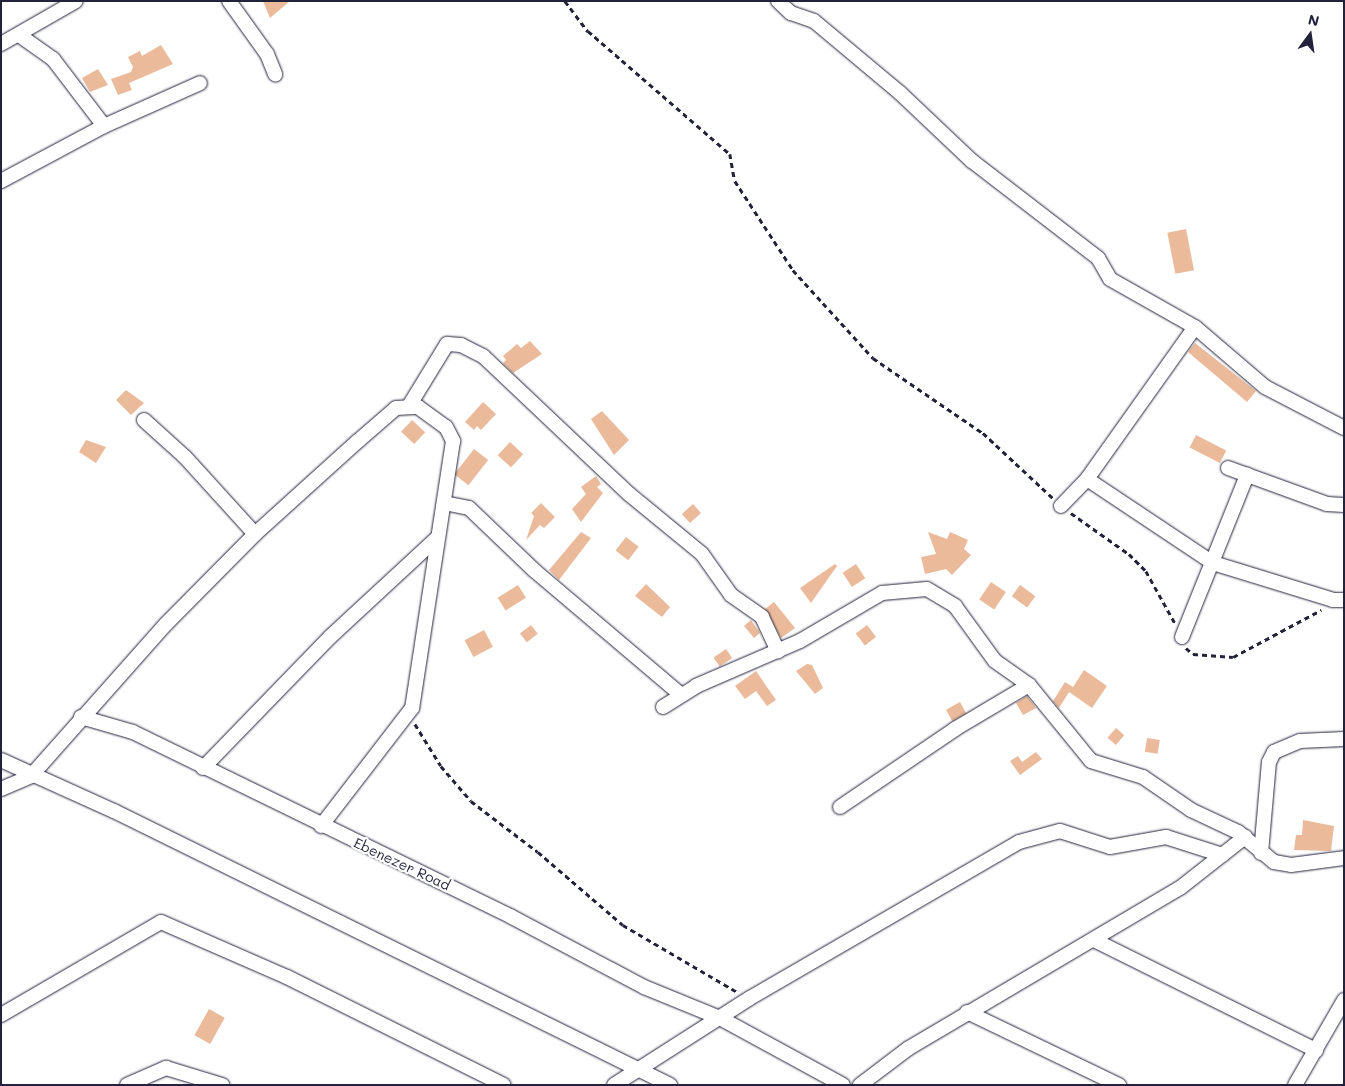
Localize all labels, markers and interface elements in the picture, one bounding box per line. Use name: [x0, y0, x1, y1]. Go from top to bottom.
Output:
text: N: [1306, 9, 1321, 30]
north arrow: [1285, 10, 1335, 60]
street label: Ebenezer Road: [351, 834, 453, 894]

